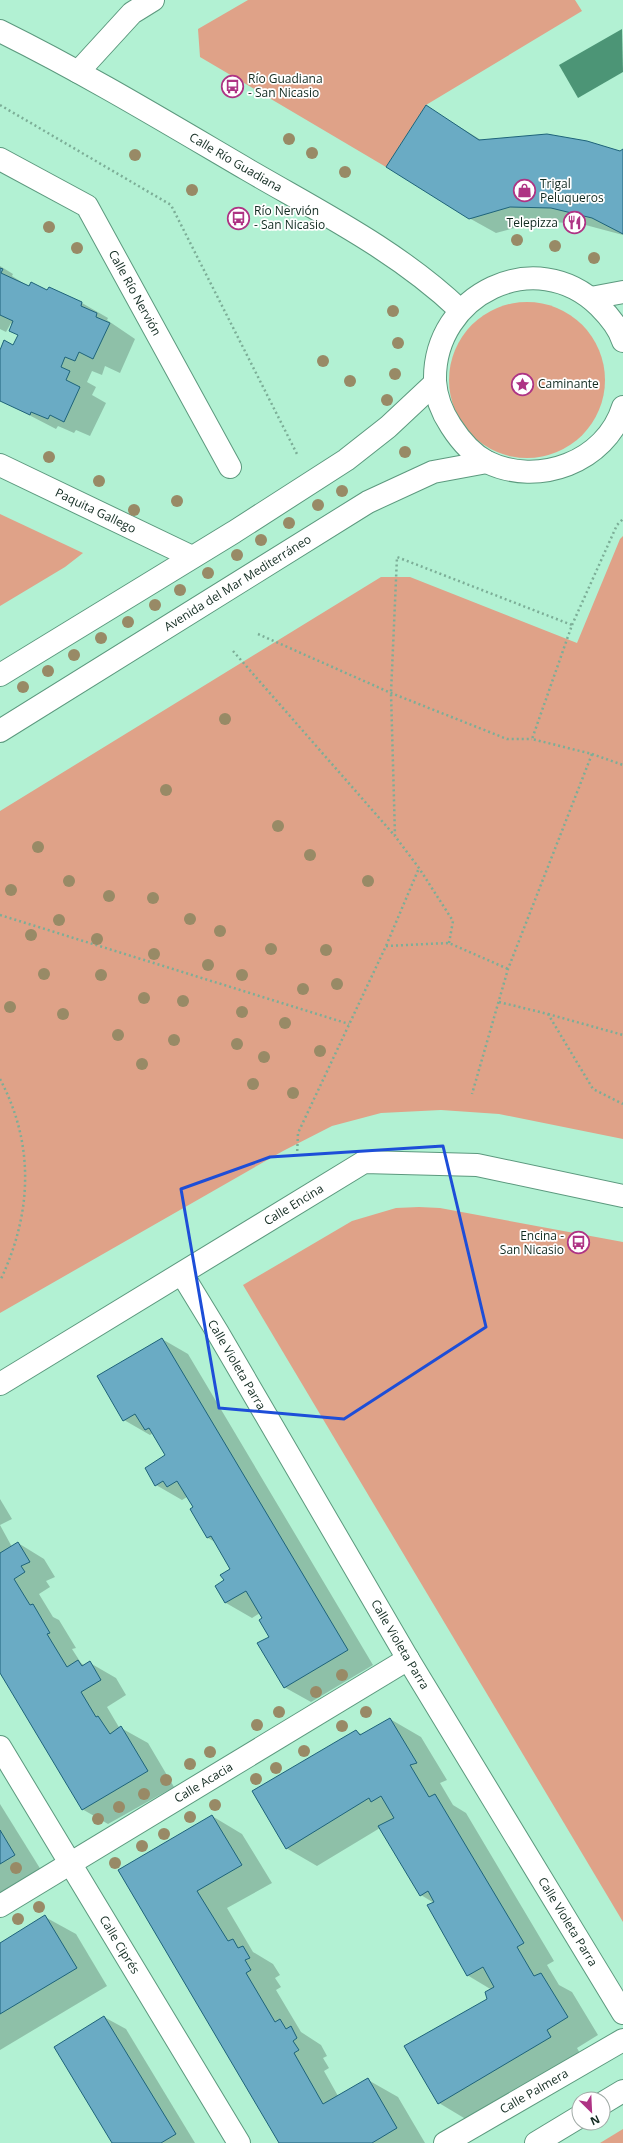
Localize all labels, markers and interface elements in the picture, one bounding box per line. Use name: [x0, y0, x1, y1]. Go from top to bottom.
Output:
place label: Río Guadiana - San Nicasio: [248, 70, 323, 101]
bus stop icon: Río Guadiana - San Nicasio: [219, 73, 245, 99]
street label: Calle Río Guadiana: [186, 128, 285, 196]
place label: Trigal Peluqueros: [540, 175, 604, 206]
shop icon: Trigal Peluqueros: [512, 178, 538, 204]
place label: Río Nervión - San Nicasio: [254, 202, 325, 233]
bus stop icon: Río Nervión - San Nicasio: [226, 205, 252, 231]
restaurant icon: Telepizza: [561, 210, 587, 236]
place label: Telepizza: [507, 214, 558, 231]
street label: Calle Río Nervión: [105, 247, 165, 339]
place icon: Caminante: [510, 371, 536, 397]
place label: Caminante: [538, 375, 599, 392]
street label: Paquita Gallego: [53, 484, 139, 537]
street label: Avenida del Mar Mediterráneo: [161, 530, 314, 635]
street label: Calle Encina: [260, 1180, 326, 1229]
place label: Encina - San Nicasio: [500, 1227, 564, 1258]
bus stop icon: Encina - San Nicasio: [566, 1230, 592, 1256]
street label: Calle Violeta Parra: [204, 1316, 270, 1413]
street label: Calle Violeta Parra: [367, 1596, 434, 1693]
street label: Calle Acacia: [171, 1758, 236, 1807]
street label: Calle Violeta Parra: [534, 1874, 602, 1970]
street label: Calle Ciprés: [96, 1912, 144, 1977]
street label: Calle Palmera: [497, 2064, 571, 2118]
north arrow: [571, 2091, 611, 2131]
text: N: [588, 2112, 602, 2129]

